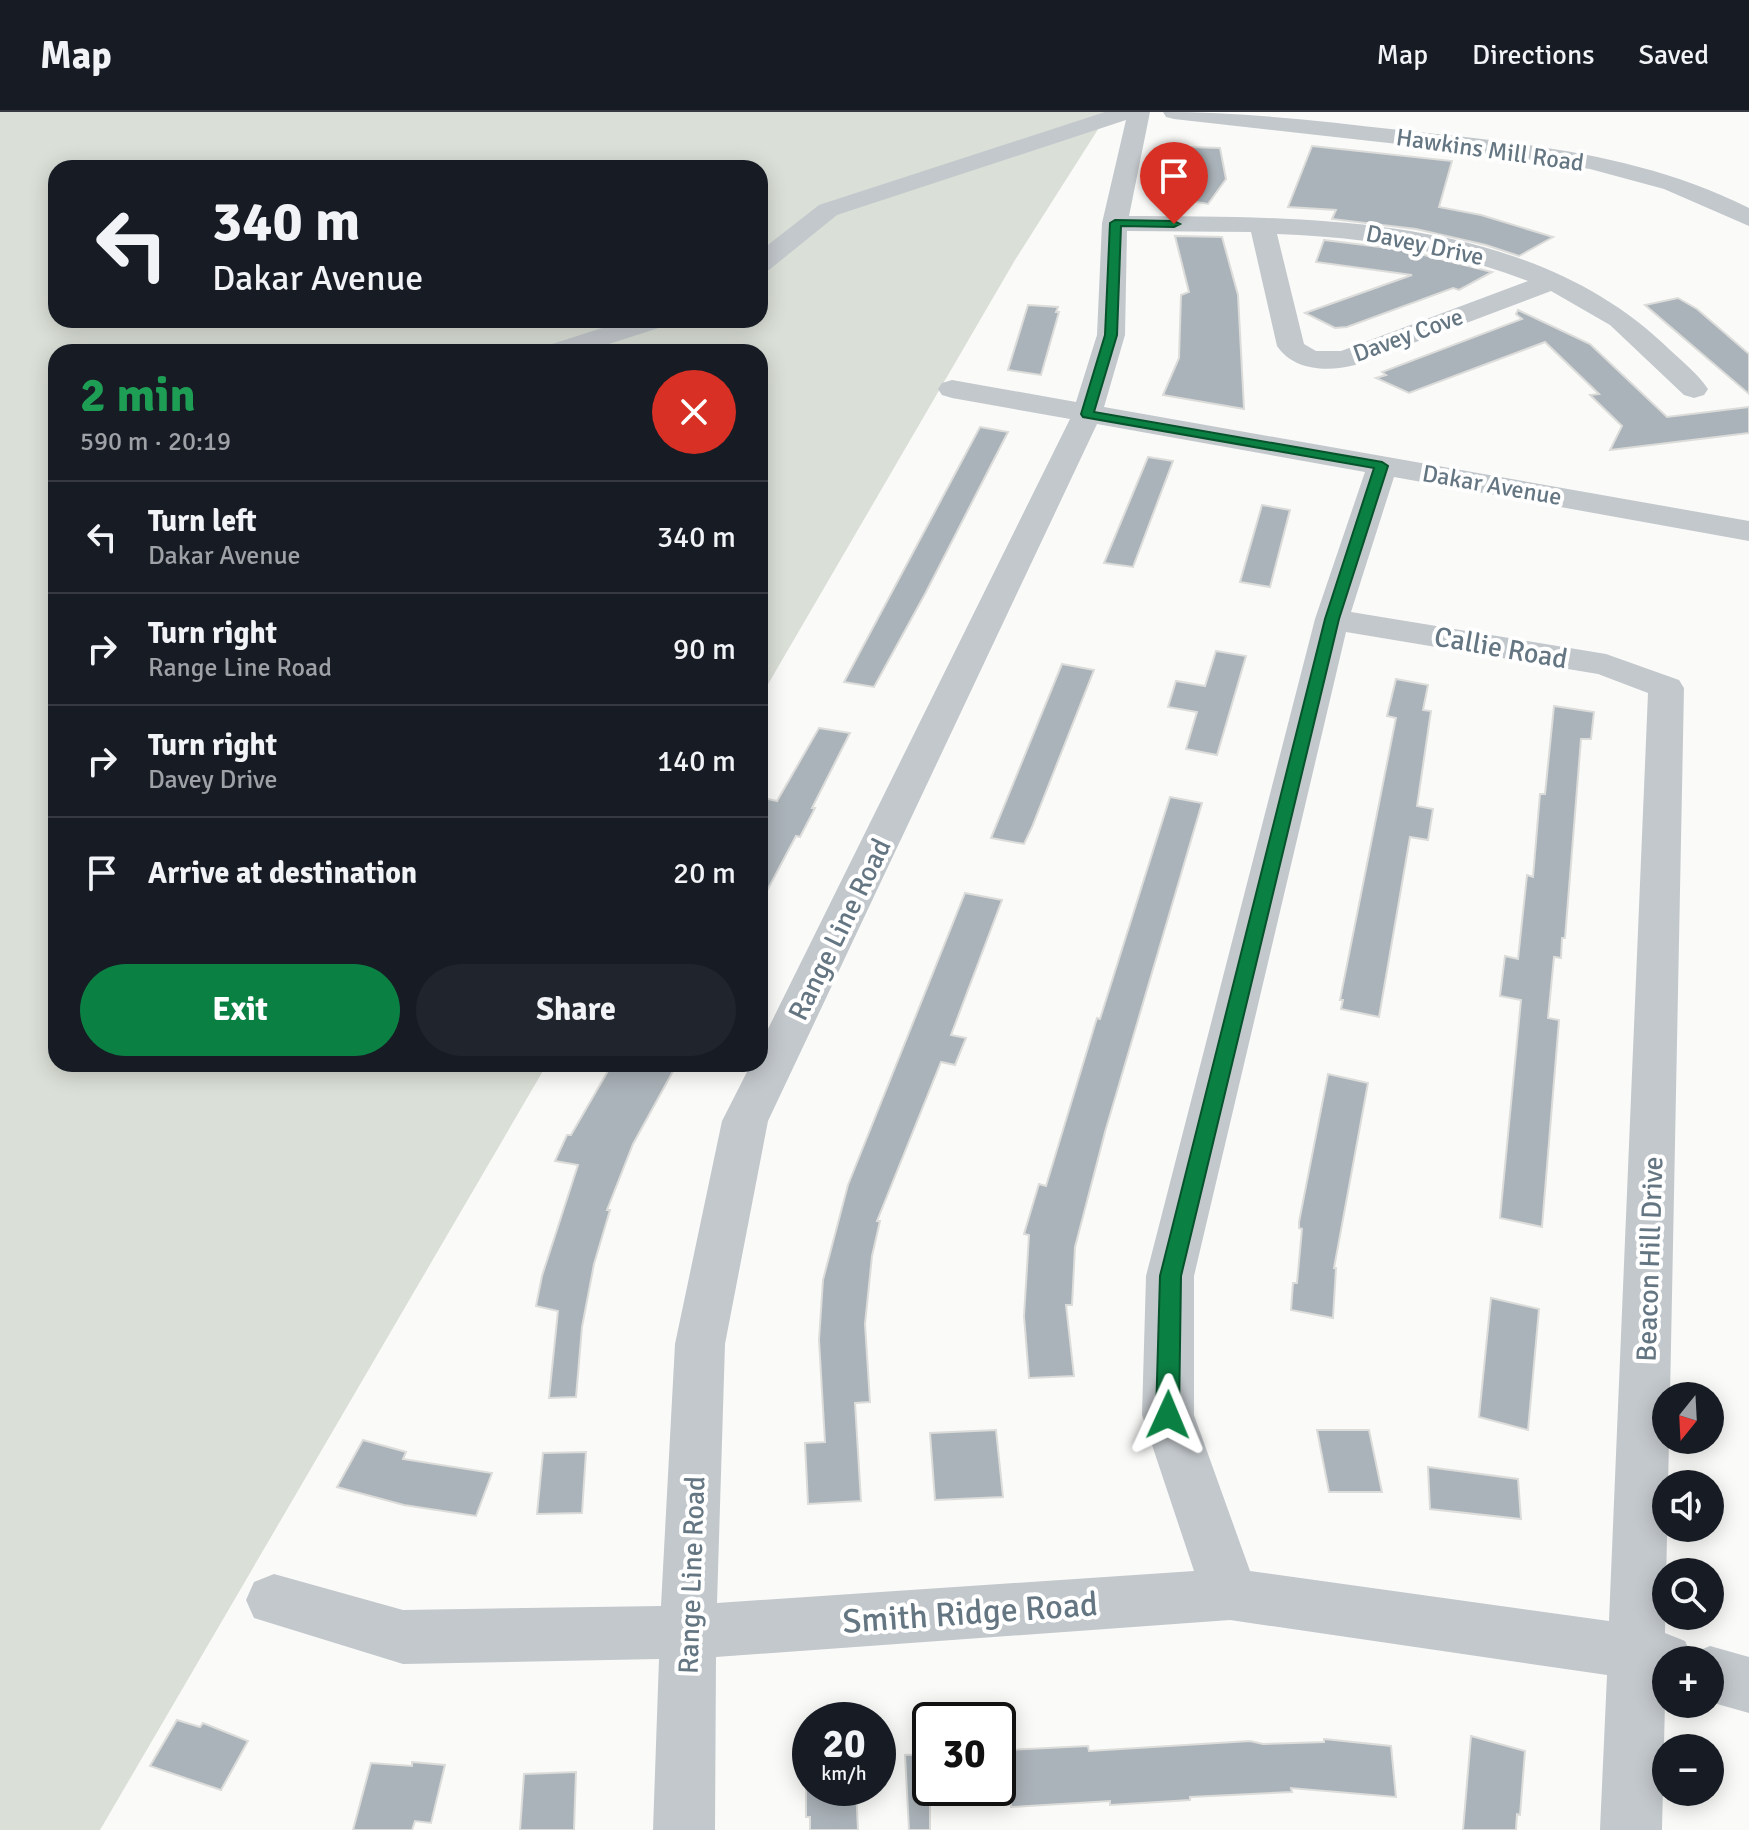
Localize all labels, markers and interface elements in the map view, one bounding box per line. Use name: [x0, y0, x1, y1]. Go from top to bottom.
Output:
text: Map: [40, 32, 112, 79]
text: Map: [1376, 38, 1428, 72]
text: Directions: [1472, 38, 1594, 72]
text: Saved: [1638, 38, 1709, 72]
street label: Hawkins Mill Road: [1394, 122, 1586, 178]
pin: [1140, 142, 1208, 224]
icon: arrive: [1152, 154, 1196, 198]
text: 340 m: [212, 187, 360, 256]
icon: left: [80, 192, 184, 296]
street label: Davey Drive: [1363, 218, 1487, 272]
text: Dakar Avenue: [212, 256, 423, 301]
street label: Davey Cove: [1349, 301, 1467, 369]
text: 2 min: [80, 366, 196, 425]
button: close: [652, 370, 736, 454]
text: 590 m · 20:19: [80, 426, 231, 458]
street label: Dakar Avenue: [1420, 458, 1564, 512]
text: Turn left: [148, 503, 257, 540]
icon: left: [80, 515, 124, 559]
text: 340 m: [657, 519, 736, 556]
text: Dakar Avenue: [148, 540, 301, 572]
text: Turn right: [148, 615, 277, 652]
street label: Callie Road: [1432, 620, 1570, 676]
icon: right: [80, 627, 124, 671]
text: 90 m: [673, 631, 736, 668]
text: Range Line Road: [148, 652, 332, 684]
text: Turn right: [148, 727, 277, 764]
icon: right: [80, 739, 124, 783]
text: 140 m: [657, 743, 736, 780]
text: Davey Drive: [148, 764, 278, 796]
street label: Range Line Road: [781, 833, 899, 1026]
icon: arrive: [80, 851, 124, 895]
text: Arrive at destination: [148, 855, 417, 892]
text: 20 m: [673, 855, 736, 892]
button: Exit: [80, 964, 400, 1056]
button: Share: [416, 964, 736, 1056]
street label: Beacon Hill Drive: [1629, 1156, 1671, 1362]
position arrow: [1126, 1373, 1210, 1457]
north arrow: [1652, 1382, 1724, 1454]
map controls: [1652, 1382, 1724, 1806]
button: sound: [1652, 1470, 1724, 1542]
street label: Range Line Road: [672, 1475, 712, 1675]
button: search: [1652, 1558, 1724, 1630]
street label: Smith Ridge Road: [841, 1583, 1099, 1643]
button: +: [1652, 1646, 1724, 1718]
speed limit sign: 30: [912, 1702, 1016, 1806]
text: 20: [822, 1719, 866, 1769]
button: −: [1652, 1734, 1724, 1806]
text: km/h: [821, 1761, 867, 1786]

